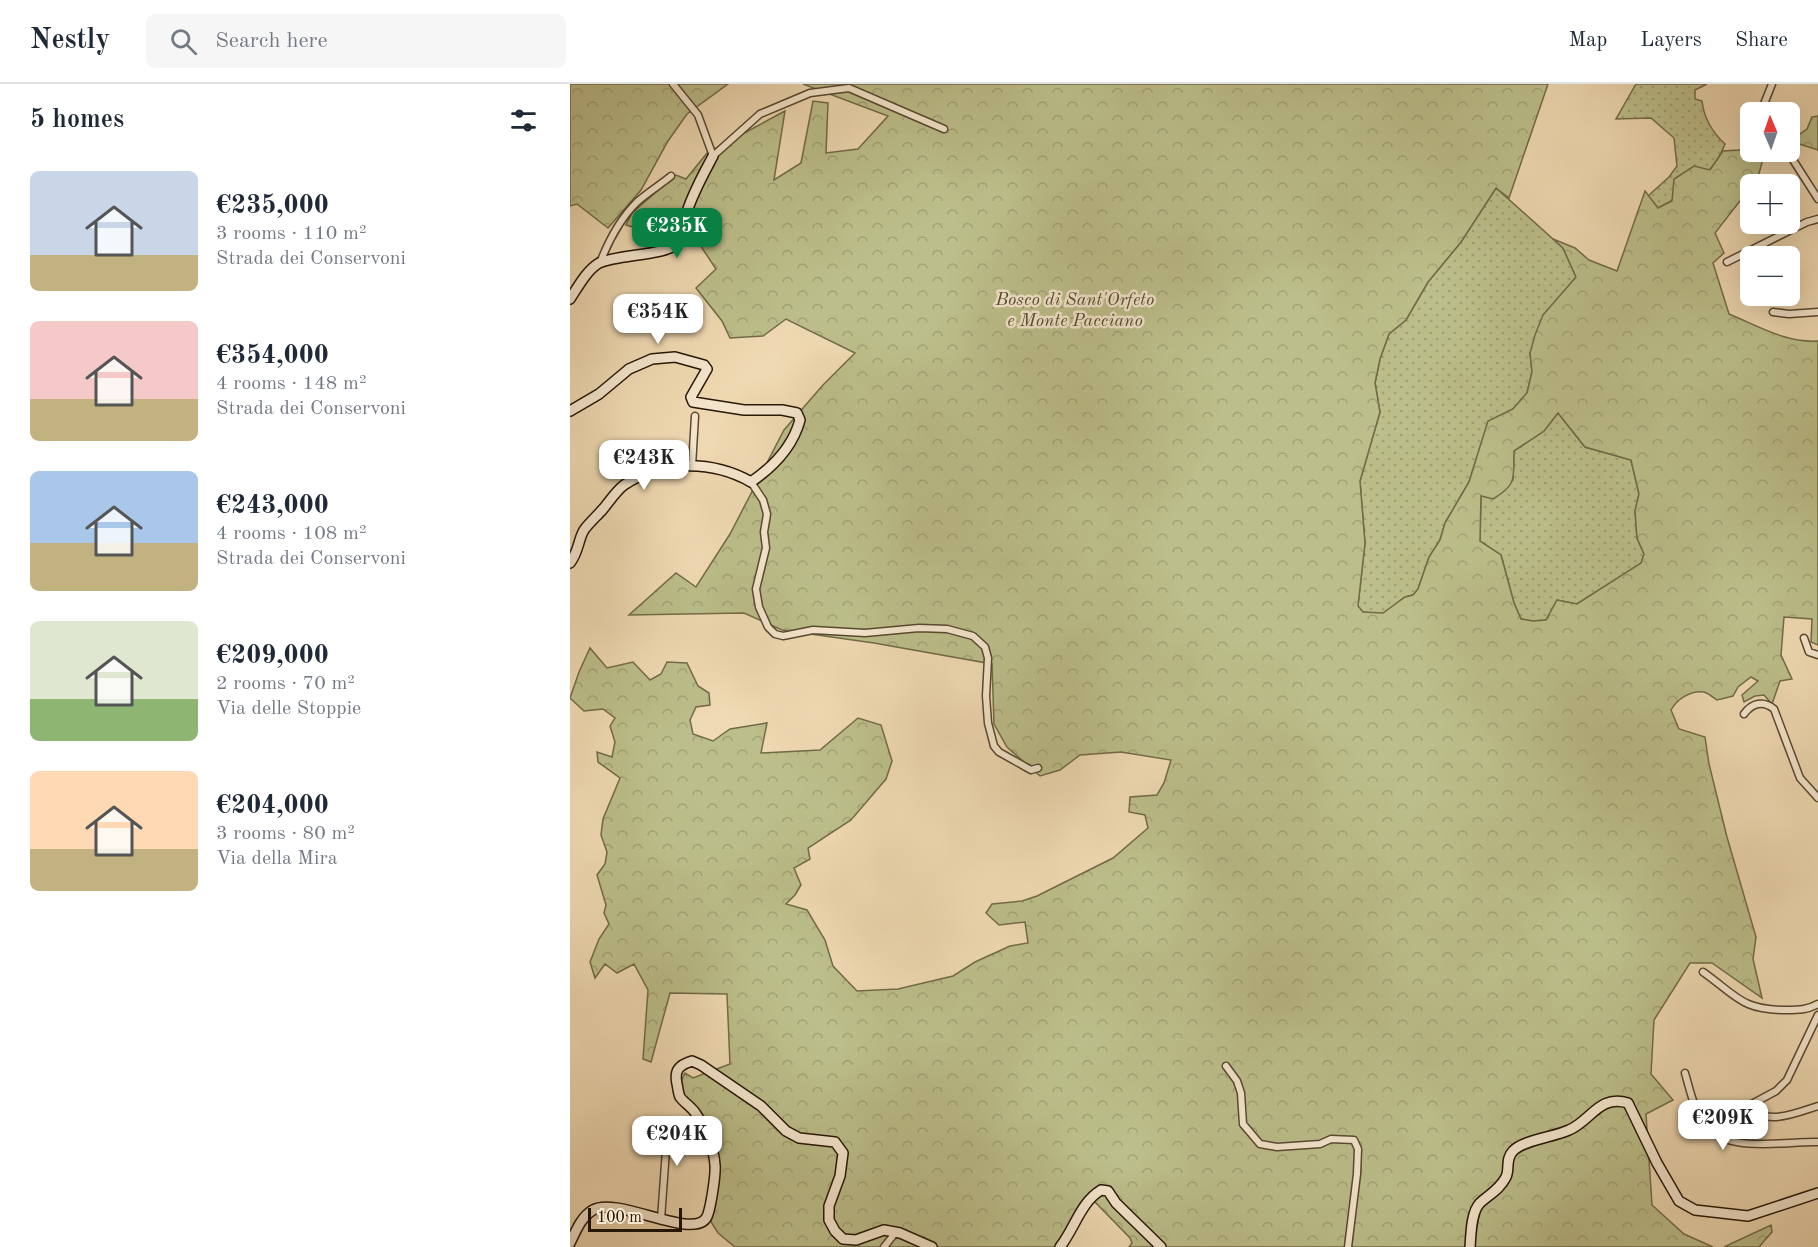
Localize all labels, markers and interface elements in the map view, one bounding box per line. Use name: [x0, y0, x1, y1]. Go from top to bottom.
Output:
search box: [146, 14, 566, 68]
icon: search: [167, 25, 200, 58]
text: Nestly: [30, 27, 110, 55]
text: Search here: [215, 30, 328, 52]
text: Map: [1568, 30, 1607, 51]
text: Layers: [1640, 30, 1702, 51]
text: Share: [1735, 30, 1788, 51]
north arrow: [1740, 102, 1800, 162]
map controls: [1740, 102, 1800, 306]
icon: filters: [507, 104, 540, 137]
text: 5 homes: [30, 107, 124, 133]
button: +: [1740, 174, 1800, 234]
text: €235,000: [216, 193, 329, 219]
icon: home: [78, 195, 150, 267]
pin: €235K: [635, 208, 719, 259]
text: €235K: [646, 217, 708, 237]
text: 3 rooms · 110 m²: [216, 224, 366, 244]
button: −: [1740, 246, 1800, 306]
text: Strada dei Conservoni: [216, 249, 406, 269]
park label: Bosco di Sant'Orfeto e Monte Pacciano: [995, 291, 1154, 330]
pin: €354K: [616, 294, 700, 345]
text: €354K: [627, 303, 689, 323]
text: €354,000: [216, 343, 329, 369]
icon: home: [78, 345, 150, 417]
text: 4 rooms · 148 m²: [216, 374, 366, 394]
text: Strada dei Conservoni: [216, 399, 406, 419]
pin: €243K: [602, 440, 686, 491]
text: €243K: [613, 449, 675, 469]
text: €243,000: [216, 493, 329, 519]
icon: home: [78, 495, 150, 567]
text: 4 rooms · 108 m²: [216, 524, 366, 544]
text: Strada dei Conservoni: [216, 549, 406, 569]
text: €209,000: [216, 643, 329, 669]
icon: home: [78, 645, 150, 717]
text: 2 rooms · 70 m²: [216, 674, 355, 694]
text: Via delle Stoppie: [216, 699, 361, 719]
text: €204,000: [216, 793, 329, 819]
icon: home: [78, 795, 150, 867]
text: 3 rooms · 80 m²: [216, 824, 355, 844]
text: Via della Mira: [216, 849, 338, 869]
pin: €209K: [1681, 1100, 1765, 1151]
text: €209K: [1692, 1109, 1754, 1129]
pin: €204K: [635, 1116, 719, 1167]
text: €204K: [646, 1125, 708, 1145]
scale bar: [588, 1205, 682, 1232]
text: 100 m: [597, 1210, 642, 1226]

